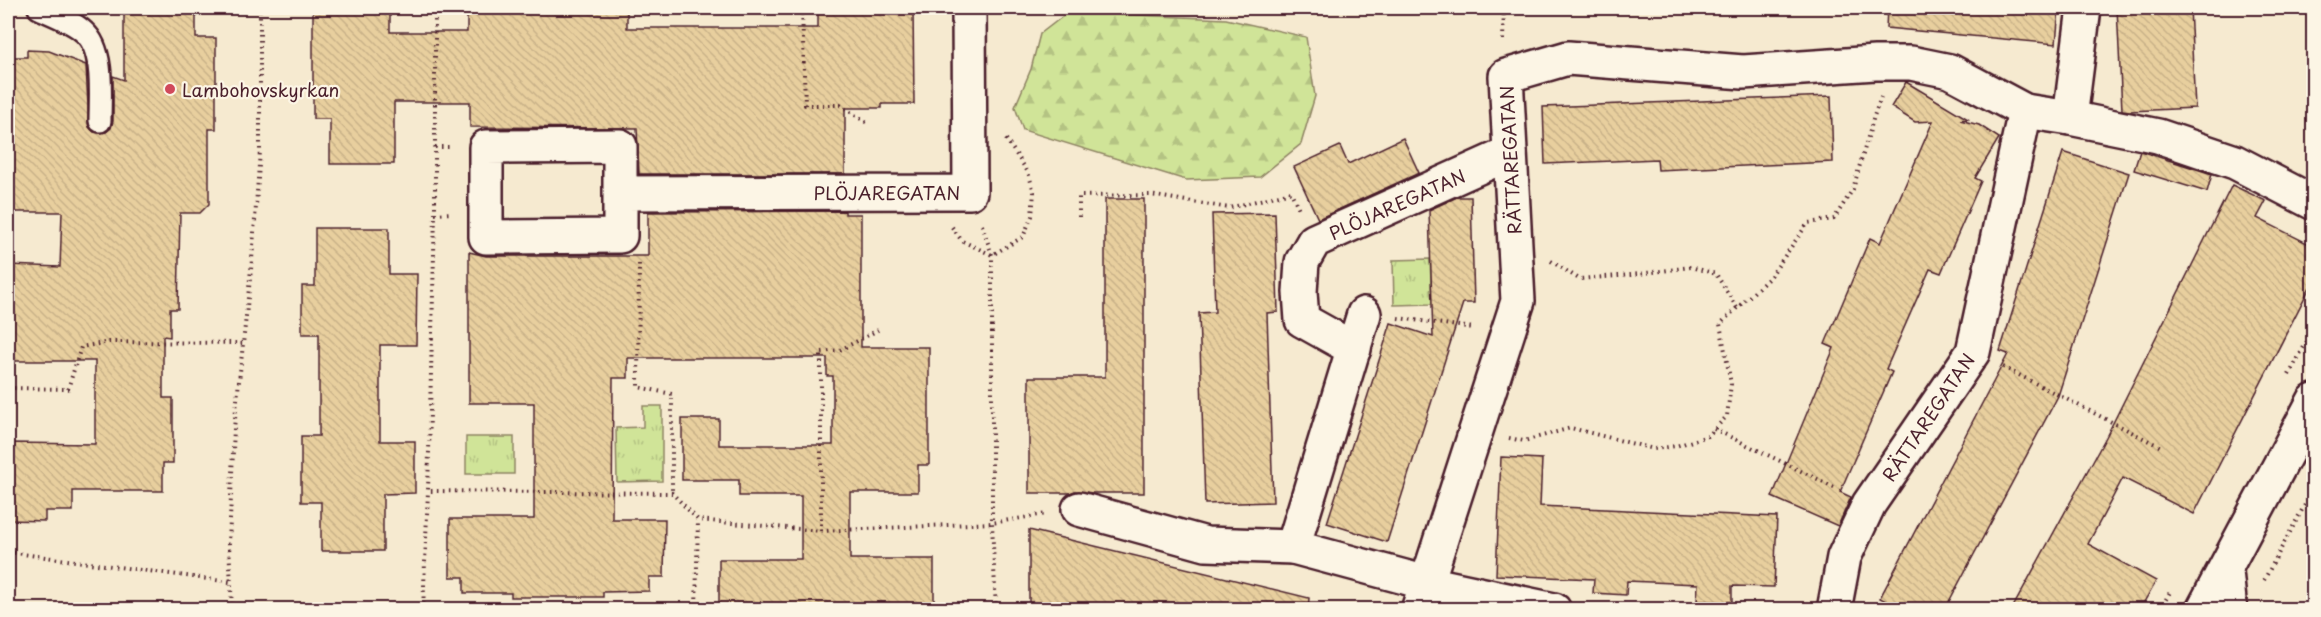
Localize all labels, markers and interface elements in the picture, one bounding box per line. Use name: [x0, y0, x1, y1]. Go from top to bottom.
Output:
place label: Lambohovskyrkan: [182, 76, 339, 103]
marker: Lambohovskyrkan: [163, 82, 177, 96]
street label: RÄTTAREGATAN: [1493, 85, 1527, 235]
street label: PLÖJAREGATAN: [1324, 162, 1470, 246]
street label: PLÖJAREGATAN: [814, 179, 960, 206]
street label: RÄTTAREGATAN: [1875, 348, 1981, 486]

